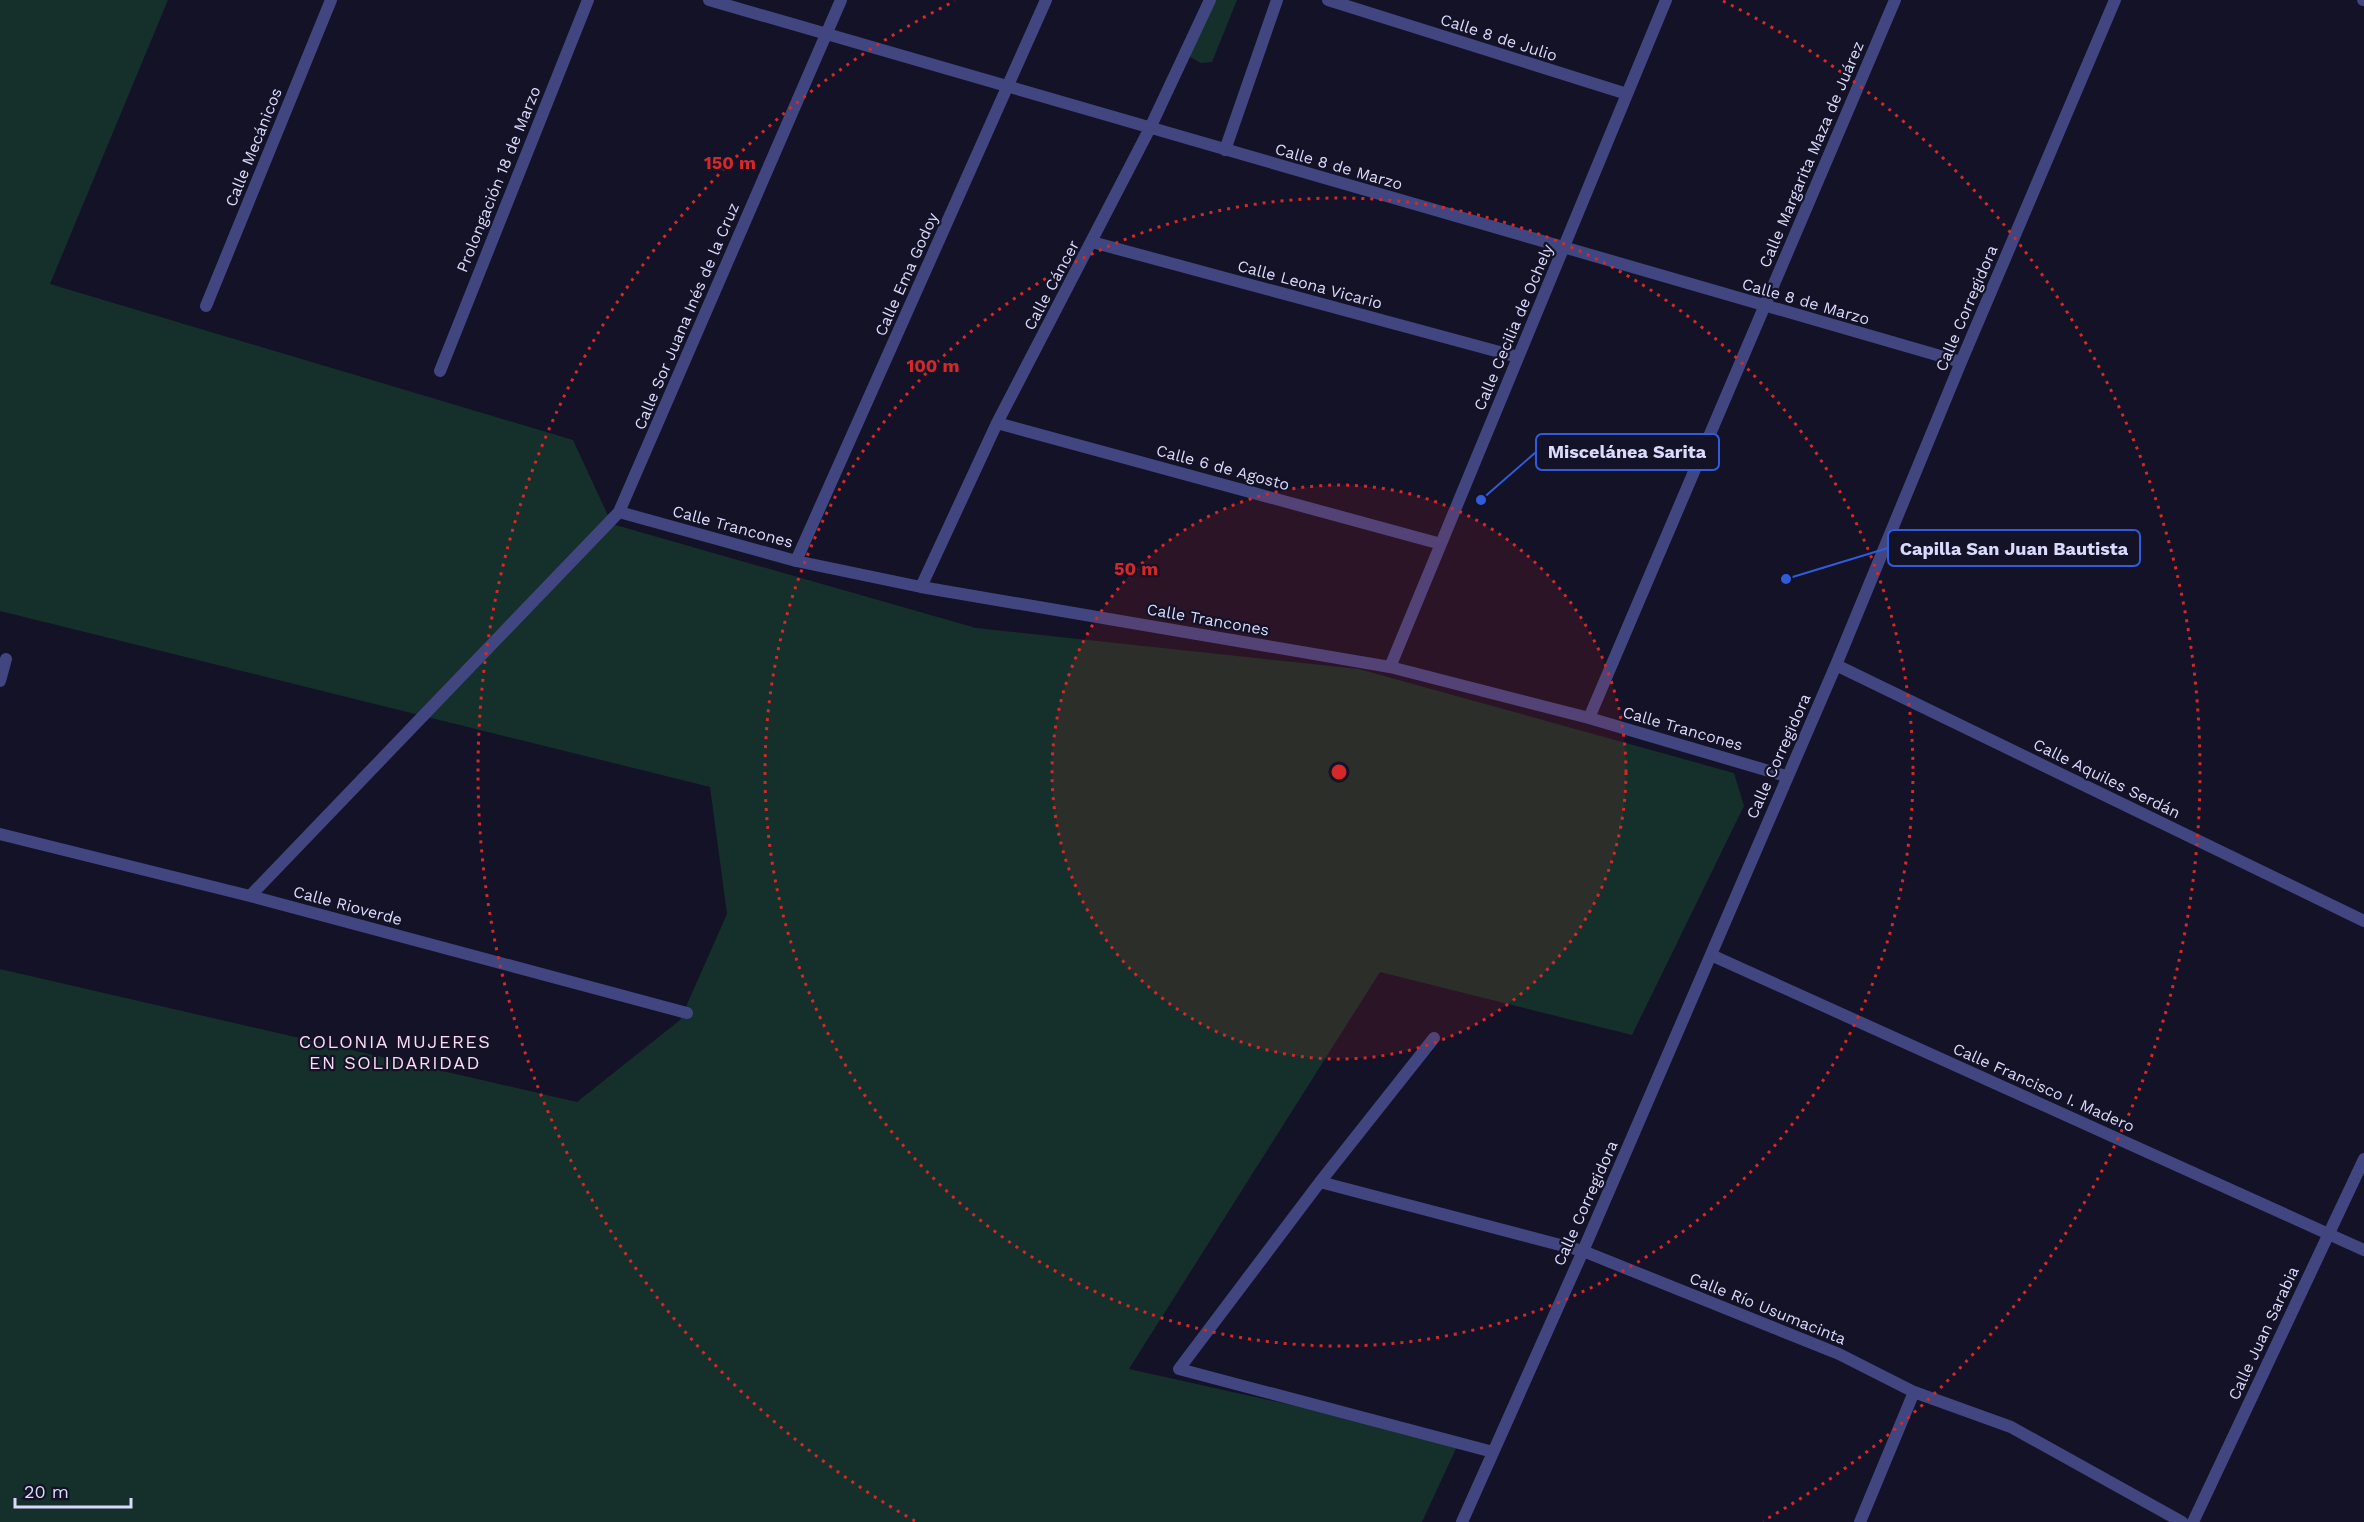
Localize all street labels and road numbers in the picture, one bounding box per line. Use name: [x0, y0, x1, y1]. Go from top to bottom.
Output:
street label: Calle 8 de Julio: [1438, 10, 1560, 65]
street label: Calle Margarita Maza de Juárez: [1755, 38, 1868, 270]
street label: Prolongación 18 de Marzo: [452, 83, 545, 275]
street label: Calle Mecánicos: [221, 85, 286, 209]
street label: Calle 8 de Marzo: [1273, 139, 1405, 194]
street label: Calle Sor Juana Inés de la Cruz: [630, 200, 743, 433]
street label: Calle Ema Godoy: [871, 209, 942, 339]
street label: Calle Cáncer: [1020, 237, 1083, 333]
street label: Calle Cecilia de Ochely: [1470, 241, 1557, 413]
street label: Calle Corregidora: [1931, 242, 2002, 374]
street label: Calle Leona Vicario: [1235, 256, 1384, 313]
street label: Calle 8 de Marzo: [1740, 274, 1872, 329]
street label: Calle 6 de Agosto: [1154, 441, 1292, 494]
street label: Calle Trancones: [671, 501, 795, 552]
street label: Calle Trancones: [1145, 599, 1271, 640]
street label: Calle Corregidora: [1742, 691, 1815, 822]
street label: Calle Trancones: [1621, 702, 1745, 755]
street label: Calle Aquiles Serdán: [2030, 735, 2183, 822]
street label: Calle Rioverde: [291, 882, 404, 929]
street label: Calle Francisco I. Madero: [1950, 1039, 2138, 1136]
street label: Calle Corregidora: [1549, 1138, 1622, 1269]
street label: Calle Juan Sarabia: [2224, 1263, 2303, 1403]
street label: Calle Río Usumacinta: [1687, 1268, 1849, 1349]

